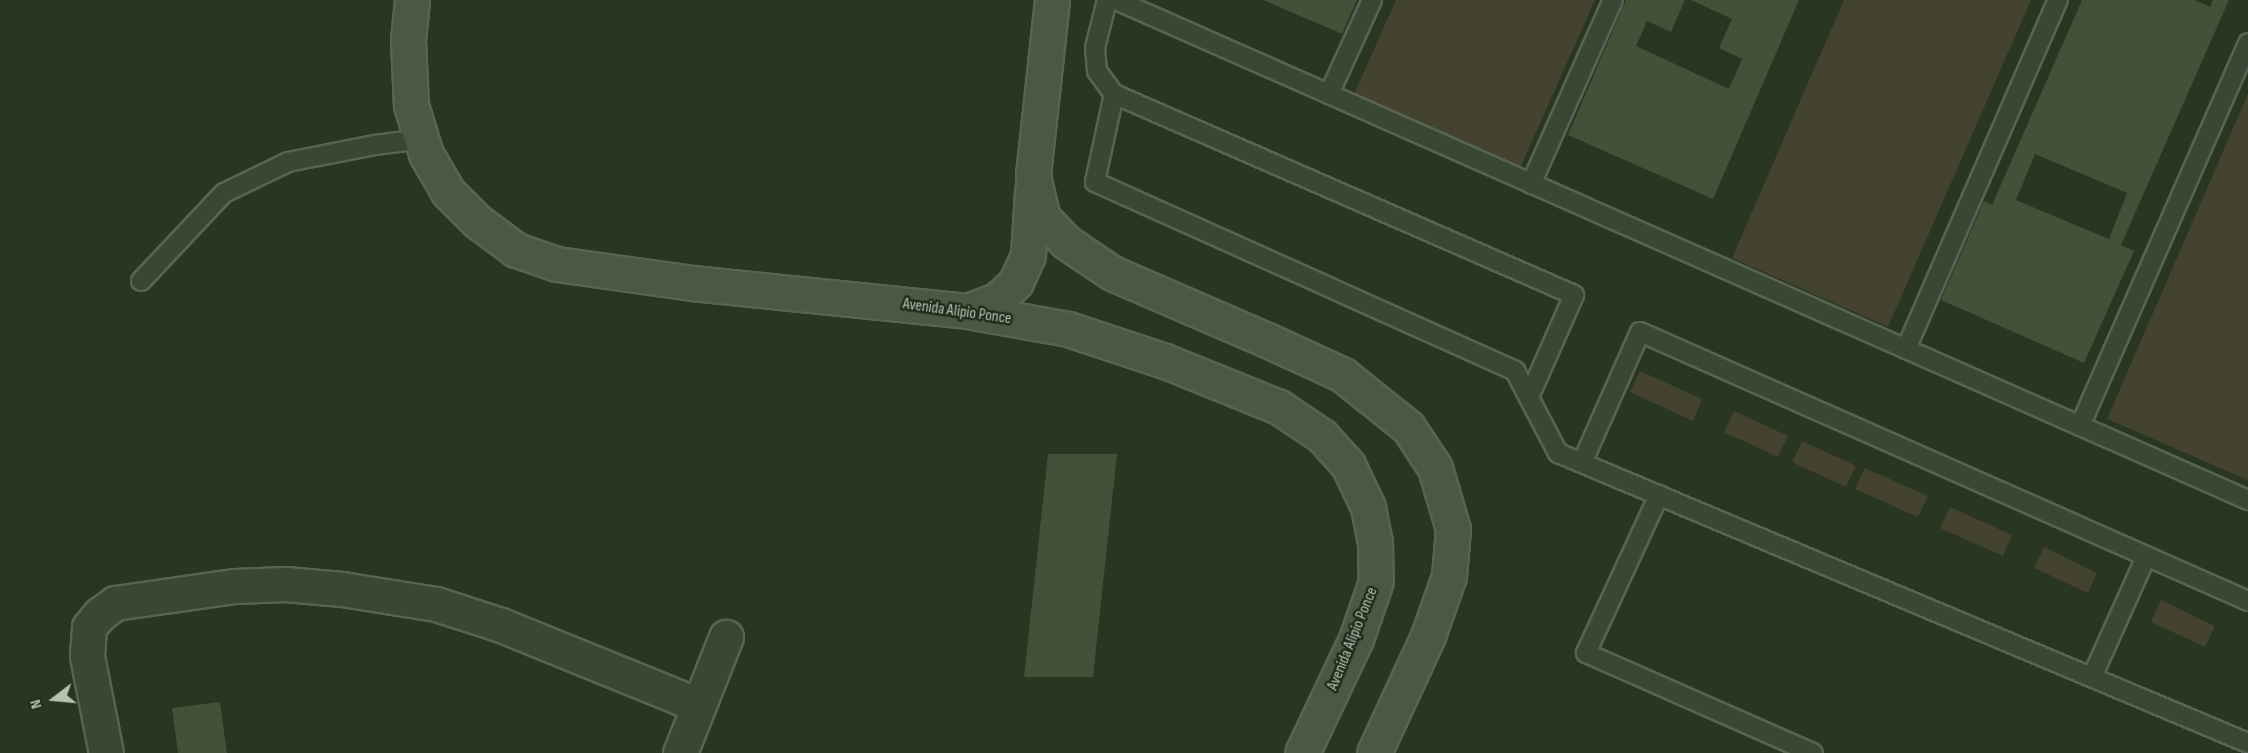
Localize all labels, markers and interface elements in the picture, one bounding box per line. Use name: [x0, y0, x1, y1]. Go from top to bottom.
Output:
street label: Avenida Alipio Ponce: [901, 295, 1013, 329]
street label: Avenida Alipio Ponce: [1324, 585, 1382, 693]
north arrow: [24, 669, 84, 729]
text: N: [26, 697, 47, 711]

